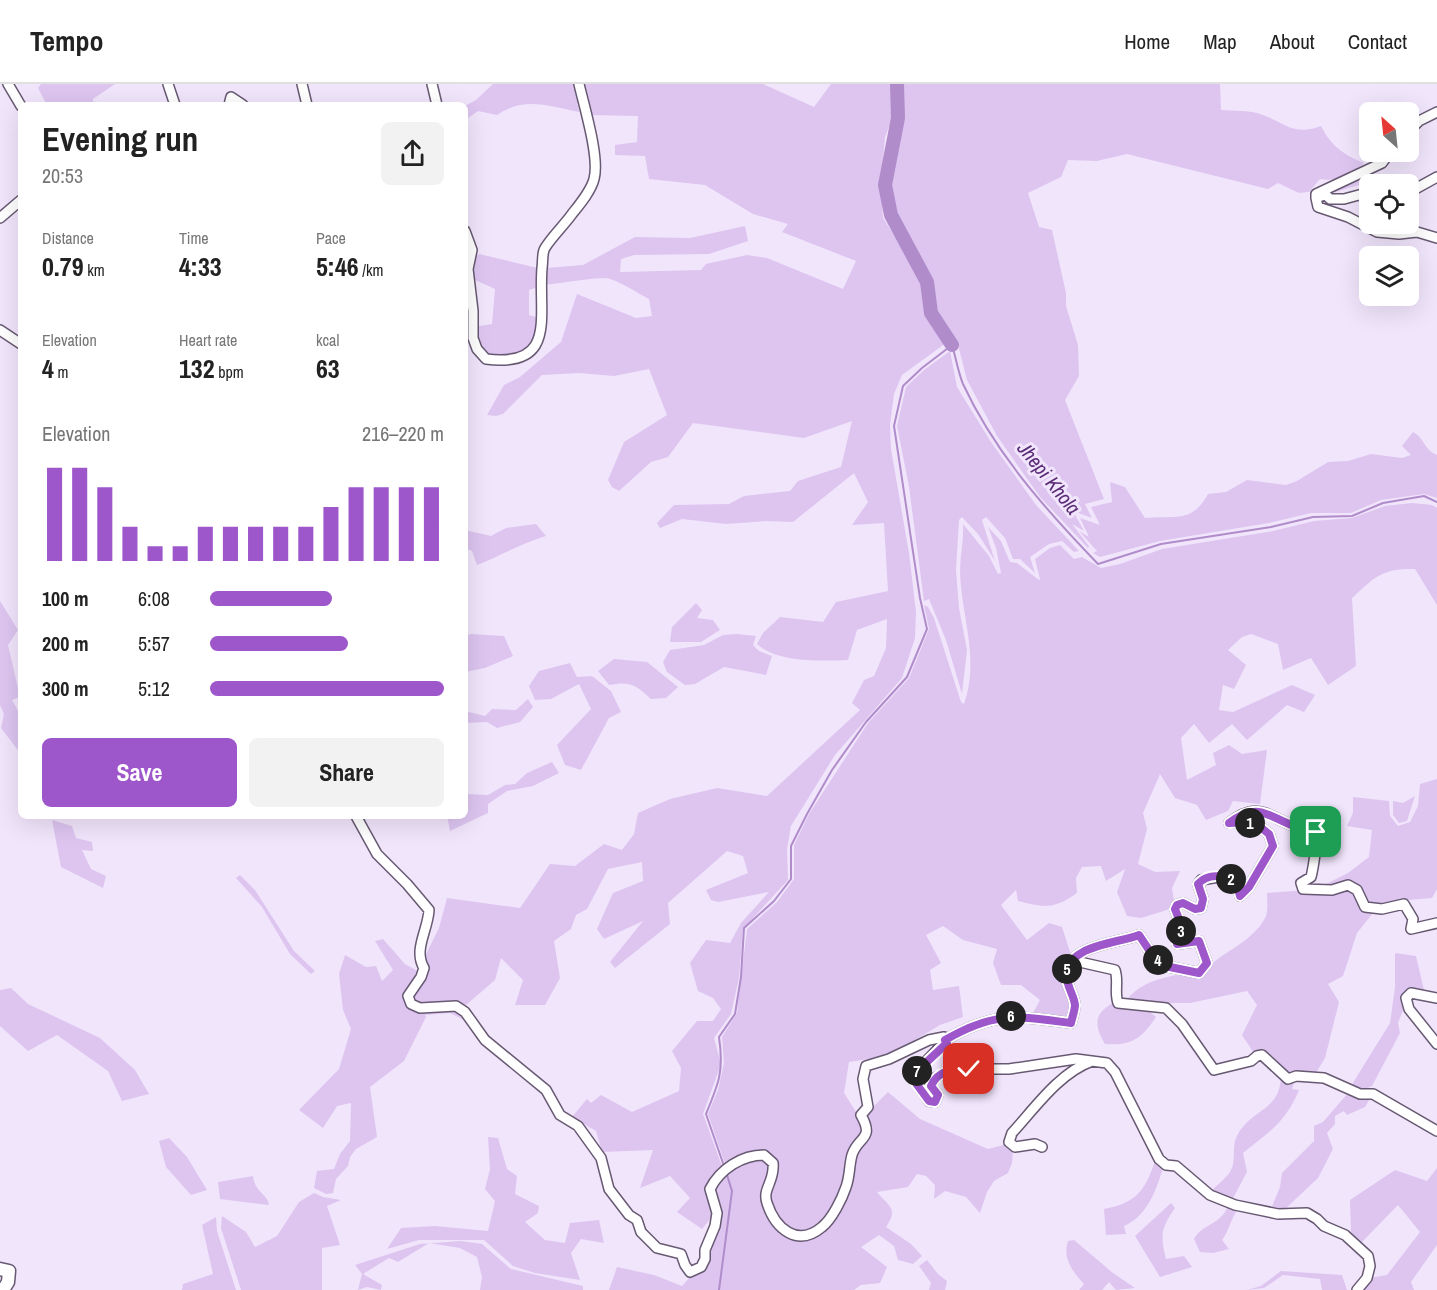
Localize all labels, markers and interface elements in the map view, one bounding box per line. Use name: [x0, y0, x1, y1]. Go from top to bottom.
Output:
text: Tempo: [30, 22, 104, 60]
text: Home: [1124, 27, 1170, 56]
text: Map: [1203, 27, 1237, 56]
text: About: [1270, 27, 1315, 56]
text: Contact: [1348, 27, 1407, 56]
north arrow: [1359, 102, 1419, 162]
map controls: [1359, 102, 1419, 306]
text: Evening run: [42, 117, 198, 161]
button: share: [381, 122, 444, 185]
text: 20:53: [42, 162, 83, 189]
button: locate: [1359, 174, 1419, 234]
text: Distance: [42, 227, 94, 249]
text: Time: [179, 227, 209, 249]
text: Pace: [316, 227, 346, 249]
button: layers: [1359, 246, 1419, 306]
text: 0.79: [42, 249, 84, 284]
text: 4:33: [179, 249, 222, 284]
text: 5:46: [316, 249, 359, 284]
text: km: [84, 259, 105, 281]
text: /km: [359, 259, 383, 281]
text: Elevation: [42, 329, 97, 351]
text: Heart rate: [179, 329, 237, 351]
text: kcal: [316, 329, 339, 351]
text: 4: [42, 351, 54, 386]
text: 132: [179, 351, 215, 386]
text: 63: [316, 351, 340, 386]
text: m: [54, 361, 68, 383]
text: bpm: [215, 361, 244, 383]
text: Elevation: [42, 420, 110, 447]
text: 216–220 m: [362, 420, 444, 447]
water label: Jhepi Khola: [1011, 435, 1087, 520]
text: 100 m: [42, 585, 89, 612]
text: 6:08: [138, 585, 170, 612]
text: 200 m: [42, 630, 89, 657]
text: 5:57: [138, 630, 170, 657]
text: 300 m: [42, 675, 89, 702]
text: 5:12: [138, 675, 170, 702]
button: Save: [42, 738, 237, 807]
button: Share: [249, 738, 444, 807]
pin: [1290, 806, 1341, 857]
pin: 1: [1235, 808, 1265, 838]
text: 1: [1246, 812, 1254, 834]
icon: arrive: [1299, 815, 1332, 848]
pin: 2: [1216, 864, 1246, 894]
text: 2: [1227, 868, 1235, 890]
pin: 3: [1166, 916, 1196, 946]
text: 3: [1177, 920, 1185, 942]
pin: 4: [1143, 945, 1173, 975]
text: 4: [1154, 949, 1162, 971]
pin: 5: [1052, 954, 1082, 984]
text: 5: [1063, 958, 1071, 980]
pin: 6: [996, 1001, 1026, 1031]
text: 6: [1007, 1005, 1015, 1027]
pin: [943, 1043, 994, 1094]
icon: check: [952, 1052, 985, 1085]
pin: 7: [902, 1056, 932, 1086]
text: 7: [913, 1060, 921, 1082]

